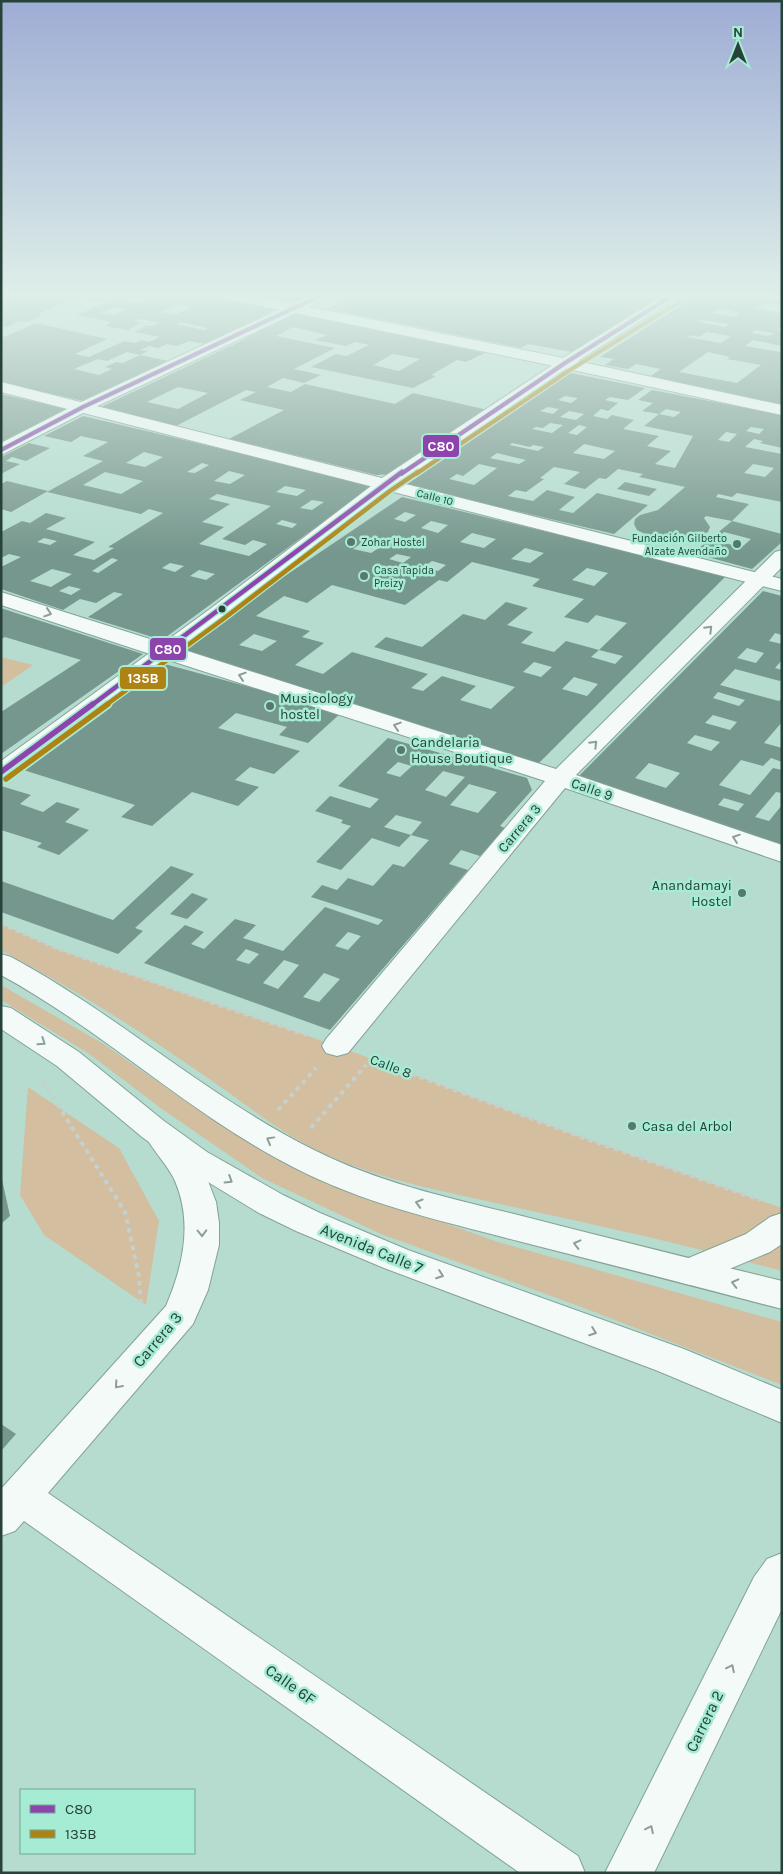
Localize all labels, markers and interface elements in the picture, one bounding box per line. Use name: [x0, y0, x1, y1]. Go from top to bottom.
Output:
north arrow: [713, 20, 763, 70]
text: N: [733, 24, 743, 41]
line badge: C80: [422, 434, 460, 458]
text: C80: [428, 438, 455, 455]
street label: Calle 10: [415, 487, 455, 508]
place label: Fundación Gilberto Alzate Avendaño: [632, 532, 727, 558]
marker: Zohar Hostel: [345, 536, 357, 548]
place label: Zohar Hostel: [361, 536, 425, 549]
marker: Fundación Gilberto Alzate Avendaño: [731, 538, 743, 550]
place label: Casa Tapida Preizy: [374, 564, 434, 590]
marker: Casa Tapida Preizy: [358, 570, 370, 582]
unlabelled marker: [217, 604, 227, 614]
one-way arrow: [43, 607, 51, 617]
one-way arrow: [703, 625, 712, 634]
line badge: C80: [149, 637, 187, 661]
text: C80: [155, 641, 182, 658]
line badge: 135B: [119, 666, 167, 690]
text: 135B: [128, 670, 158, 687]
one-way arrow: [239, 672, 247, 682]
place label: Musicology hostel: [280, 690, 353, 723]
marker: Musicology hostel: [264, 700, 276, 712]
one-way arrow: [393, 722, 402, 732]
place label: Candelaria House Boutique: [411, 734, 512, 767]
one-way arrow: [589, 741, 598, 750]
marker: Candelaria House Boutique: [395, 744, 407, 756]
street label: Calle 9: [569, 774, 615, 804]
street label: Carrera 3: [494, 801, 545, 856]
one-way arrow: [732, 834, 740, 844]
place label: Anandamayi Hostel: [652, 877, 732, 910]
marker: Anandamayi Hostel: [736, 887, 748, 899]
one-way arrow: [37, 1035, 46, 1045]
street label: Calle 8: [368, 1051, 414, 1082]
place label: Casa del Arbol: [642, 1118, 732, 1135]
marker: Casa del Arbol: [626, 1120, 638, 1132]
one-way arrow: [266, 1136, 275, 1146]
one-way arrow: [223, 1173, 232, 1183]
one-way arrow: [416, 1198, 424, 1208]
street label: Avenida Calle 7: [318, 1219, 426, 1278]
one-way arrow: [197, 1229, 208, 1237]
one-way arrow: [572, 1239, 581, 1250]
one-way arrow: [436, 1269, 444, 1279]
one-way arrow: [730, 1278, 739, 1289]
street label: Carrera 3: [129, 1308, 186, 1371]
one-way arrow: [588, 1326, 597, 1336]
one-way arrow: [114, 1380, 123, 1389]
street label: Calle 6F: [262, 1660, 320, 1709]
one-way arrow: [725, 1664, 735, 1673]
street label: Carrera 2: [681, 1687, 727, 1755]
legend: [20, 1789, 195, 1854]
text: C80: [65, 1800, 92, 1818]
text: 135B: [65, 1825, 97, 1843]
one-way arrow: [644, 1825, 654, 1834]

